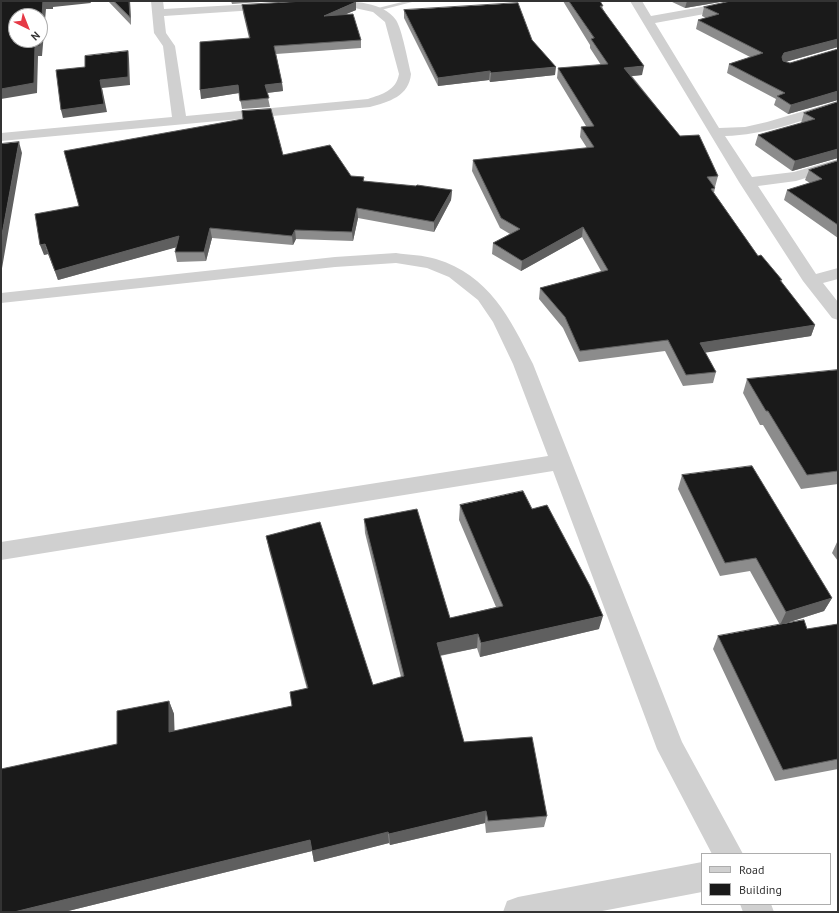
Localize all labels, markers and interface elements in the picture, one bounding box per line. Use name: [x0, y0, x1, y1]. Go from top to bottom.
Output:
north arrow: [8, 8, 48, 48]
text: N: [28, 28, 43, 44]
legend: [701, 853, 831, 905]
text: Road: [739, 862, 764, 877]
text: Building: [739, 882, 782, 897]

